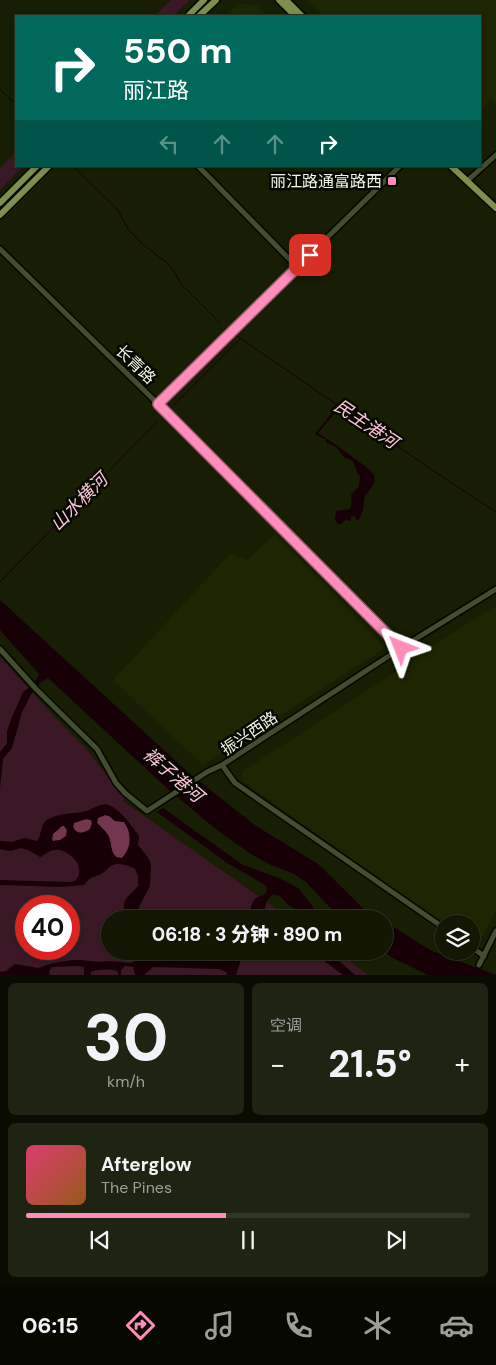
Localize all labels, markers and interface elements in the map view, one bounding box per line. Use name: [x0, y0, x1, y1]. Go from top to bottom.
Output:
text: 550 m: [123, 28, 232, 74]
icon: right: [40, 35, 105, 100]
text: 丽江路: [123, 76, 189, 105]
icon: left: [155, 130, 183, 158]
icon: ahead: [208, 130, 236, 158]
icon: ahead: [261, 130, 289, 158]
icon: right: [314, 130, 342, 158]
place label: 丽江路通富路西: [270, 171, 382, 192]
marker: 丽江路通富路西: [386, 175, 398, 187]
pin: [289, 234, 331, 276]
icon: arrive: [296, 241, 324, 269]
street label: 长青路: [111, 340, 160, 389]
water label: 民主港河: [329, 394, 405, 456]
water label: 山水横河: [45, 466, 115, 536]
position arrow: [374, 621, 426, 673]
street label: 振兴西路: [217, 707, 282, 760]
water label: 裤子港河: [138, 742, 210, 810]
speed limit sign: 40: [15, 895, 80, 960]
map controls: [435, 915, 480, 960]
button: layers: [435, 915, 480, 960]
text: 06:18 · 3 分钟 · 890 m: [152, 922, 342, 947]
text: 30: [84, 996, 168, 1080]
text: 空调: [270, 1015, 302, 1036]
text: 21.5°: [328, 1039, 412, 1089]
text: −: [270, 1046, 285, 1083]
text: +: [455, 1046, 470, 1083]
text: km/h: [107, 1071, 145, 1092]
text: Afterglow: [101, 1152, 192, 1177]
text: The Pines: [101, 1177, 172, 1198]
icon: previous: [86, 1226, 114, 1254]
icon: pause: [234, 1226, 262, 1254]
icon: next: [382, 1226, 410, 1254]
icon: directions: [123, 1308, 158, 1343]
icon: music: [202, 1308, 237, 1343]
icon: phone: [281, 1308, 316, 1343]
icon: climate: [360, 1308, 395, 1343]
icon: car: [439, 1308, 474, 1343]
text: 06:15: [22, 1311, 79, 1340]

